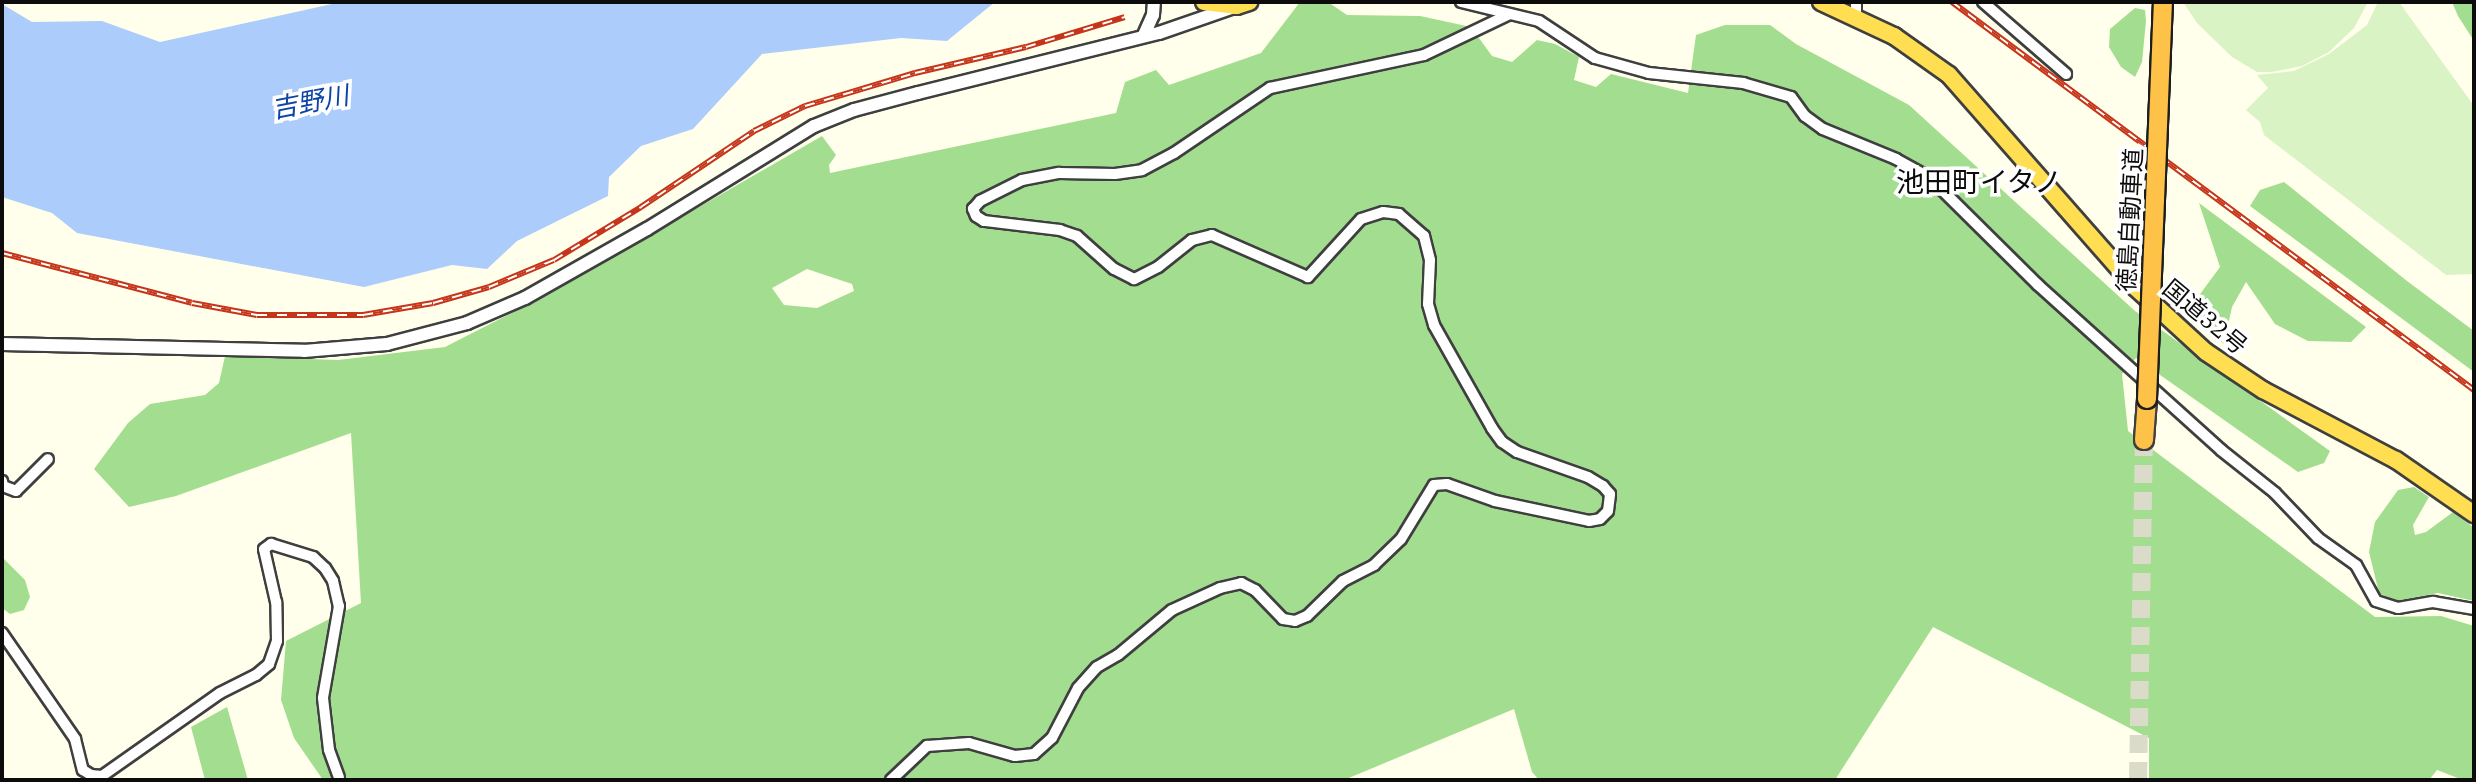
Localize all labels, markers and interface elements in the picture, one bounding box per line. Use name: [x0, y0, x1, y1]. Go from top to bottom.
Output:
water label: 吉野川: [269, 79, 351, 125]
street label: 徳島自動車道: [2112, 147, 2148, 293]
district label: 池田町イタノ: [1895, 165, 2063, 199]
street label: 国道32号: [2157, 274, 2253, 360]

